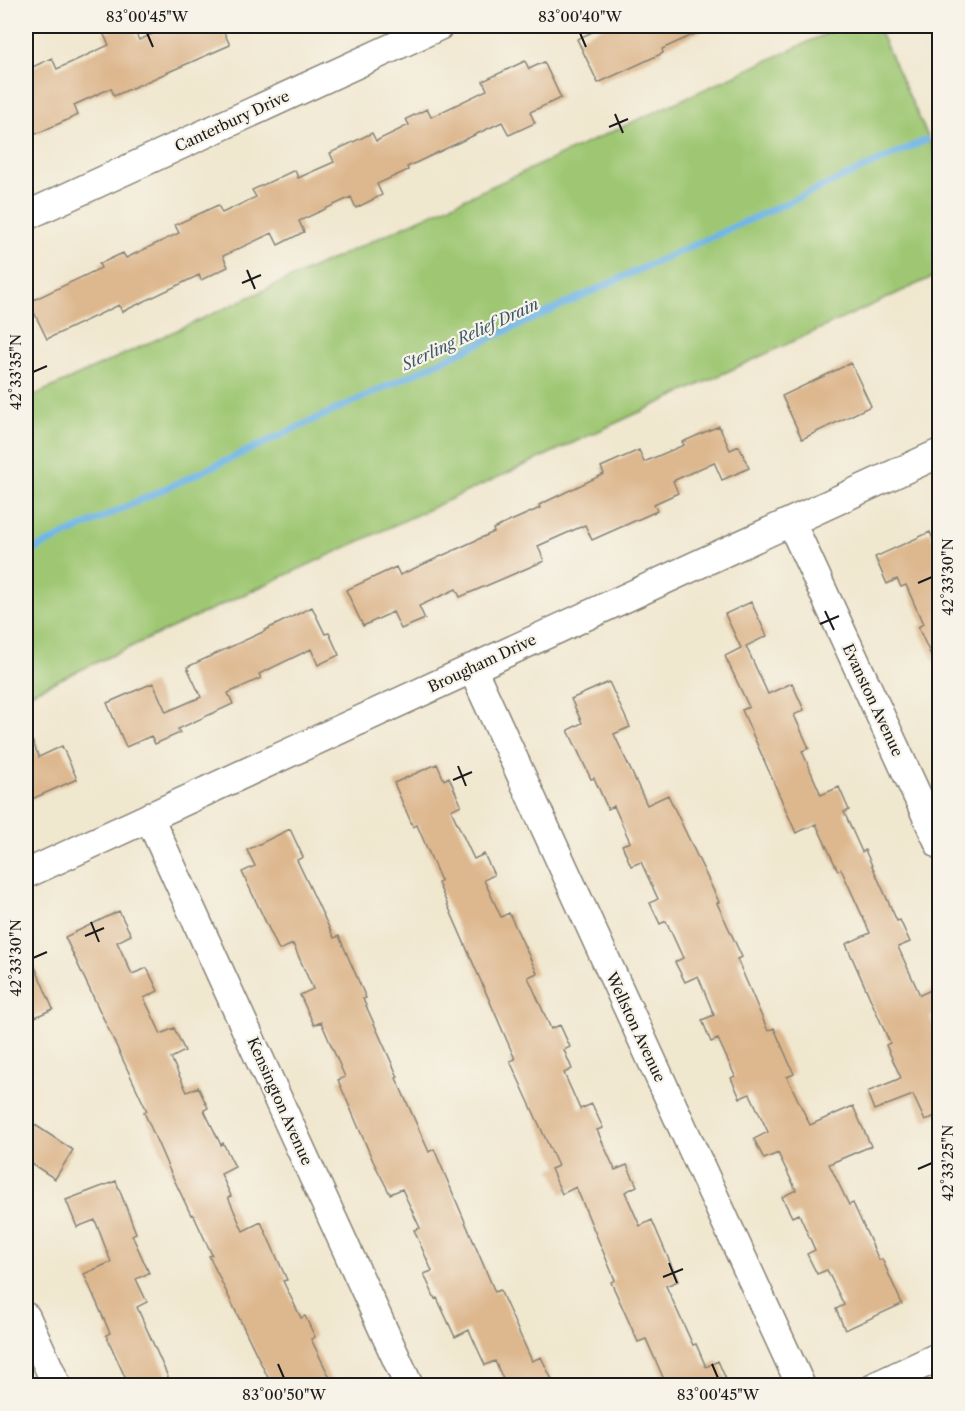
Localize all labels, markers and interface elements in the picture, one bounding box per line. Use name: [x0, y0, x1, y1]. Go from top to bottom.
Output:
text: 83°00'45"W: [106, 7, 189, 26]
text: 83°00'40"W: [538, 7, 622, 26]
street label: Canterbury Drive: [172, 86, 292, 156]
water label: Sterling Relief Drain: [398, 294, 542, 375]
text: 42°33'35"N: [6, 334, 25, 410]
text: 42°33'30"N: [938, 538, 957, 616]
street label: Brougham Drive: [425, 630, 539, 696]
street label: Evanston Avenue: [839, 641, 907, 759]
text: 42°33'30"N: [6, 919, 25, 997]
street label: Wellston Avenue: [602, 968, 670, 1085]
street label: Kensington Avenue: [243, 1034, 317, 1168]
text: 42°33'25"N: [938, 1125, 957, 1201]
text: 83°00'50"W: [242, 1385, 327, 1404]
text: 83°00'45"W: [677, 1385, 760, 1404]

